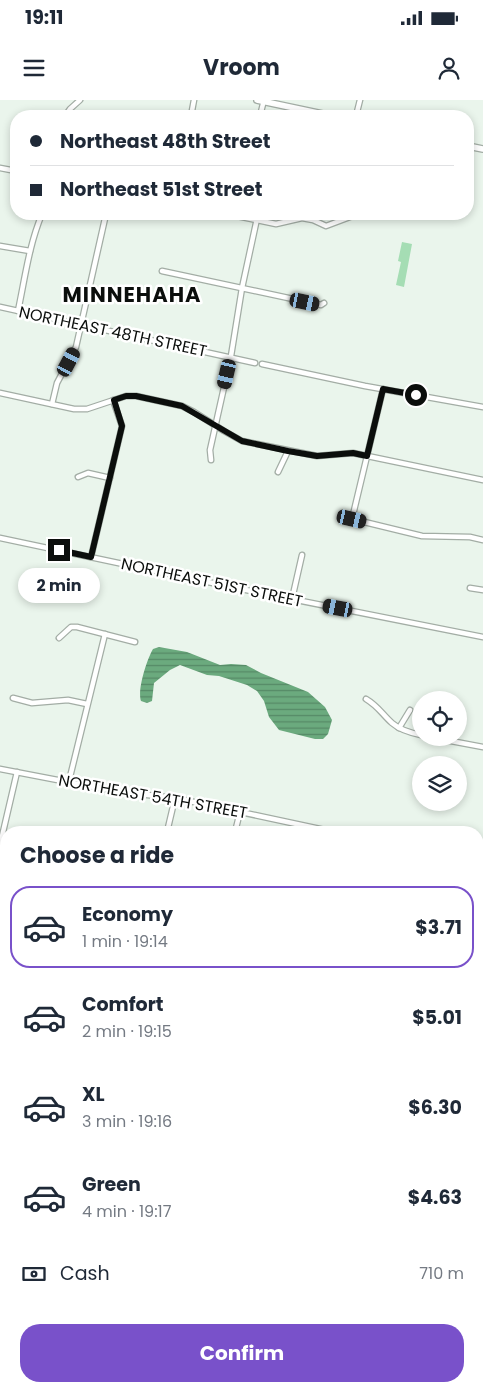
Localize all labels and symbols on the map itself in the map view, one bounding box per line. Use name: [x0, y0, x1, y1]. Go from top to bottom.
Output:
district label: MINNEHAHA: [62, 280, 202, 309]
car: [288, 292, 321, 312]
street label: NORTHEAST 48TH STREET: [17, 300, 209, 363]
car: [55, 345, 82, 379]
car: [216, 358, 237, 390]
route start: [405, 384, 427, 406]
car: [335, 508, 368, 530]
route end: [48, 539, 70, 561]
street label: NORTHEAST 51ST STREET: [119, 552, 305, 613]
callout: 2 min: [18, 568, 100, 602]
car: [321, 598, 354, 618]
street label: NORTHEAST 54TH STREET: [57, 769, 250, 825]

